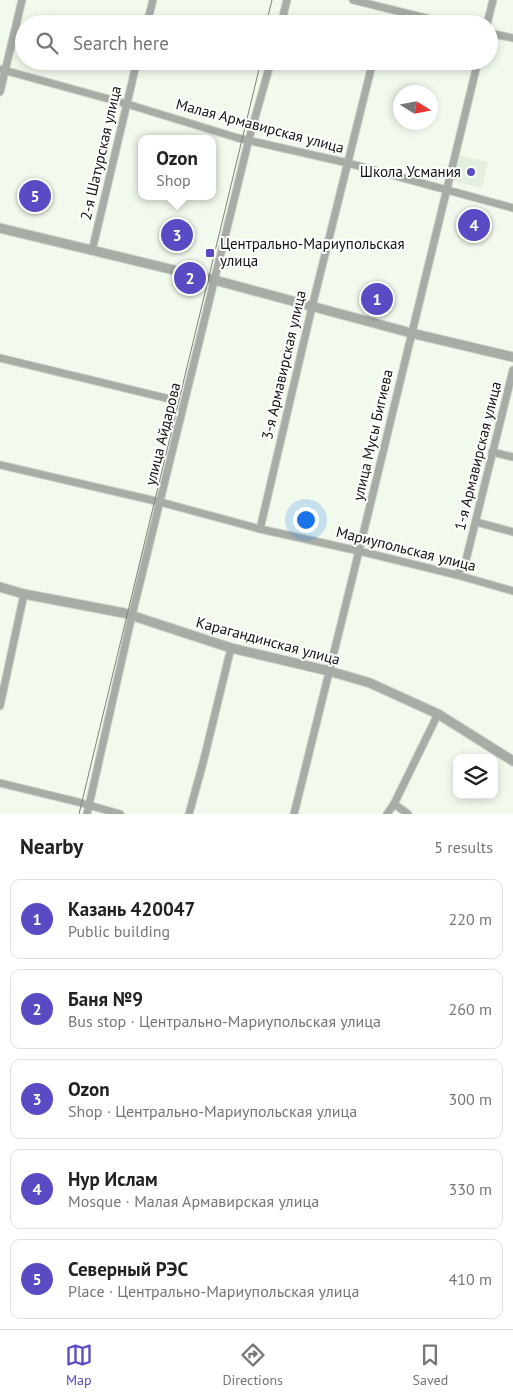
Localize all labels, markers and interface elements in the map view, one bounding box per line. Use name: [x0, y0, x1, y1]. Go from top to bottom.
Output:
search box: [15, 15, 498, 70]
icon: search: [33, 29, 61, 57]
text: Search here: [73, 31, 169, 55]
street label: 2-я Шатурская улица: [76, 84, 125, 222]
north arrow: [393, 85, 438, 130]
street label: Малая Армавирская улица: [174, 94, 346, 157]
popup: [138, 135, 216, 200]
text: Ozon: [156, 146, 198, 170]
place label: Школа Усмания: [360, 162, 461, 181]
marker: Школа Усмания: [465, 166, 477, 178]
text: Shop: [156, 170, 191, 190]
pin: 5: [19, 177, 51, 215]
pin: 4: [458, 206, 490, 244]
pin: 3: [161, 216, 193, 254]
place label: Центрально-Мариупольская улица: [220, 234, 405, 270]
marker: Центрально-Мариупольская улица: [204, 247, 216, 259]
pin: 2: [174, 259, 206, 297]
pin: 1: [361, 280, 393, 318]
street label: 3-я Армавирская улица: [257, 288, 310, 441]
street label: улица Мусы Бигиева: [348, 367, 397, 502]
street label: 1-я Армавирская улица: [450, 379, 505, 532]
street label: улица Айдарова: [141, 380, 184, 487]
your location: [293, 507, 319, 533]
street label: Мариупольская улица: [334, 522, 478, 575]
street label: Карагандинская улица: [194, 612, 342, 669]
map controls: [453, 754, 498, 799]
button: layers: [453, 754, 498, 799]
text: Nearby: [20, 833, 83, 860]
text: 5 results: [434, 837, 493, 857]
text: Казань 420047: [68, 897, 195, 921]
text: 1: [32, 909, 42, 929]
text: 220 m: [449, 909, 492, 929]
text: Public building: [68, 921, 170, 941]
text: Баня №9: [68, 987, 143, 1011]
text: 2: [32, 999, 42, 1019]
text: 260 m: [449, 999, 492, 1019]
text: Bus stop · Центрально-Мариупольская улица: [68, 1011, 381, 1031]
text: Ozon: [68, 1077, 110, 1101]
text: 3: [32, 1089, 42, 1109]
text: 300 m: [449, 1089, 492, 1109]
text: Shop · Центрально-Мариупольская улица: [68, 1101, 357, 1121]
text: Нур Ислам: [68, 1167, 158, 1191]
text: 4: [32, 1179, 42, 1199]
text: 330 m: [449, 1179, 492, 1199]
text: Mosque · Малая Армавирская улица: [68, 1191, 319, 1211]
text: Северный РЭС: [68, 1257, 188, 1281]
text: 5: [32, 1269, 42, 1289]
text: 410 m: [449, 1269, 492, 1289]
text: Place · Центрально-Мариупольская улица: [68, 1281, 359, 1301]
tab: Map: [65, 1341, 93, 1389]
tab: Directions: [222, 1341, 283, 1389]
tab: Saved: [413, 1341, 448, 1389]

